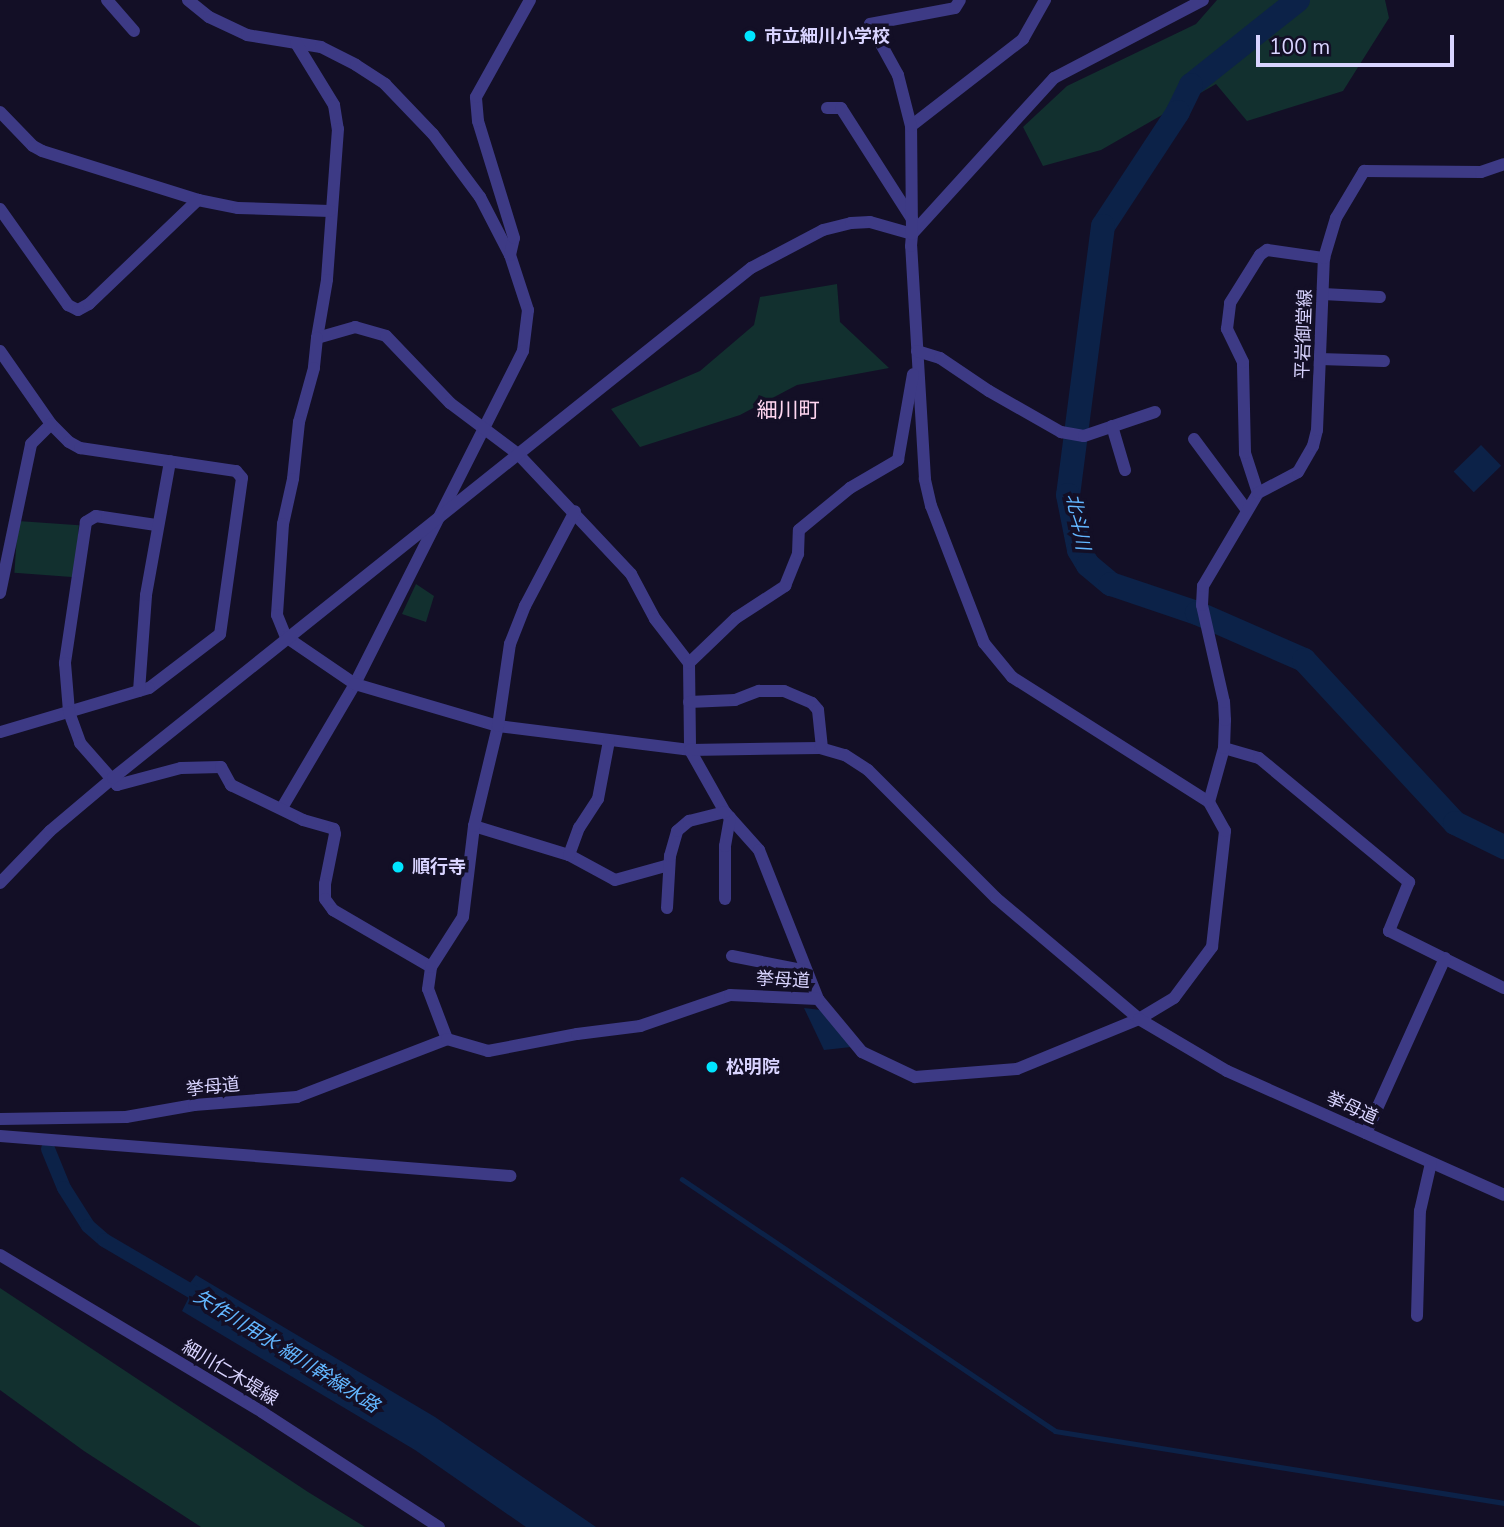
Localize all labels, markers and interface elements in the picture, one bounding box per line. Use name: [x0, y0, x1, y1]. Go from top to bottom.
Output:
scale bar: [1259, 21, 1457, 65]
place label: 市立細川小学校: [764, 25, 890, 47]
marker: 市立細川小学校: [742, 28, 758, 44]
text: 100 m: [1269, 33, 1330, 61]
street label: 平岩御堂線: [1292, 289, 1316, 379]
district label: 細川町: [757, 397, 819, 423]
water label: 北斗川: [1060, 492, 1094, 552]
place label: 順行寺: [412, 856, 466, 878]
marker: 順行寺: [390, 859, 406, 875]
street label: 挙母道: [755, 968, 811, 992]
place label: 松明院: [726, 1056, 780, 1078]
marker: 松明院: [704, 1059, 720, 1075]
street label: 挙母道: [185, 1073, 241, 1101]
street label: 挙母道: [1323, 1087, 1381, 1129]
water label: 矢作川用水 細川幹線水路: [189, 1286, 383, 1418]
street label: 細川仁木堤線: [178, 1336, 282, 1410]

